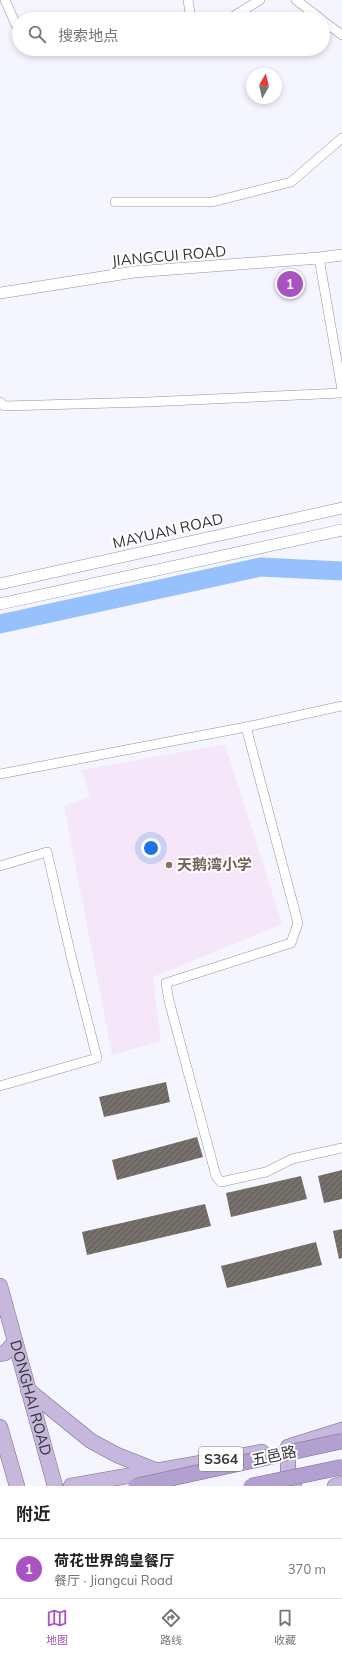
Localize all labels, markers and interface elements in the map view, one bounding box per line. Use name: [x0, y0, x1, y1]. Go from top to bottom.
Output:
search box: [12, 12, 330, 56]
icon: search: [26, 23, 48, 45]
text: 搜索地点: [58, 26, 118, 45]
north arrow: [246, 68, 282, 104]
street label: JIANGCUI ROAD: [111, 241, 227, 270]
pin: 1: [277, 269, 303, 299]
street label: MAYUAN ROAD: [111, 509, 225, 552]
your location: [141, 838, 161, 858]
place label: 天鹅湾小学: [177, 855, 252, 874]
marker: 天鹅湾小学: [164, 860, 174, 870]
street label: DONGHAI ROAD: [6, 1338, 56, 1458]
street label: 五邑路: [250, 1442, 298, 1469]
road number: S364: [199, 1447, 243, 1471]
text: 附近: [16, 1503, 50, 1524]
text: 荷花世界鸽皇餐厅: [54, 1551, 174, 1570]
text: 1: [25, 1561, 33, 1577]
text: 370 m: [288, 1561, 326, 1577]
text: 餐厅 · Jiangcui Road: [54, 1572, 173, 1588]
tab: 地图: [46, 1607, 68, 1647]
tab: 路线: [160, 1607, 182, 1647]
tab: 收藏: [274, 1607, 296, 1647]

